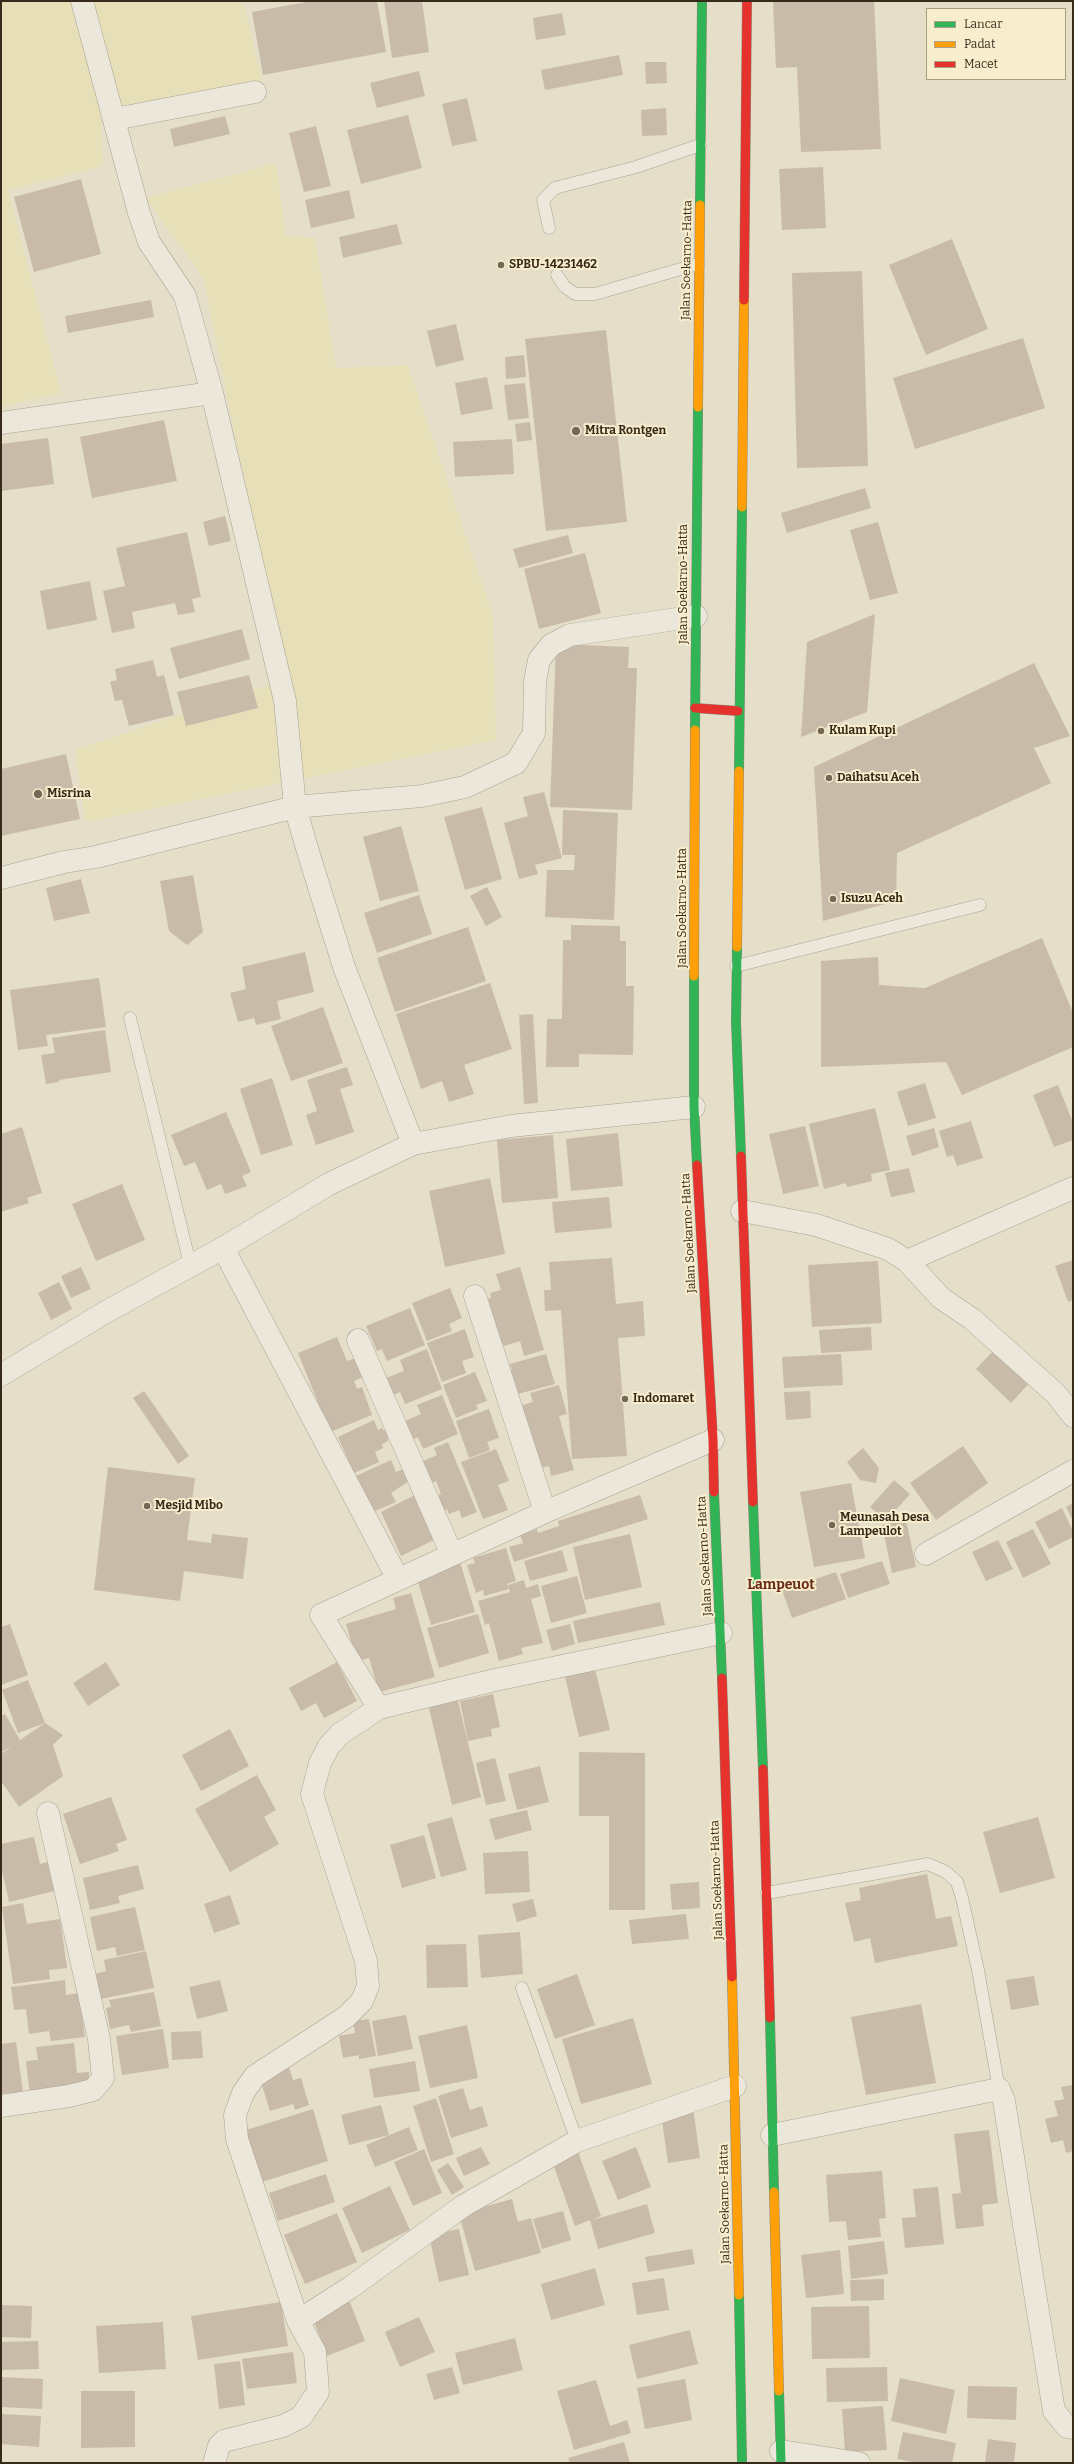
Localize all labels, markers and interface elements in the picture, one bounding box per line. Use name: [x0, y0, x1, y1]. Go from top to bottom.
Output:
legend: [926, 8, 1066, 80]
text: Lancar: [964, 17, 1002, 31]
text: Padat: [964, 37, 995, 51]
text: Macet: [964, 57, 998, 71]
street label: Jalan Soekarno-Hatta: [679, 200, 695, 320]
place label: SPBU-14231462: [509, 258, 597, 272]
marker: SPBU-14231462: [496, 260, 506, 270]
place label: Mitra Rontgen: [585, 424, 666, 438]
marker: Mitra Rontgen: [570, 425, 582, 437]
street label: Jalan Soekarno-Hatta: [677, 524, 691, 644]
place label: Kulam Kupi: [829, 724, 896, 738]
marker: Kulam Kupi: [816, 726, 826, 736]
place label: Daihatsu Aceh: [837, 771, 919, 785]
marker: Daihatsu Aceh: [824, 773, 834, 783]
place label: Misrina: [47, 787, 91, 801]
marker: Misrina: [32, 788, 44, 800]
street label: Jalan Soekarno-Hatta: [676, 848, 690, 968]
place label: Isuzu Aceh: [841, 892, 903, 906]
marker: Isuzu Aceh: [828, 894, 838, 904]
street label: Jalan Soekarno-Hatta: [679, 1173, 699, 1293]
place label: Indomaret: [633, 1392, 694, 1406]
marker: Indomaret: [620, 1394, 630, 1404]
street label: Jalan Soekarno-Hatta: [695, 1496, 715, 1616]
place label: Mesjid Mibo: [155, 1499, 223, 1513]
marker: Mesjid Mibo: [142, 1501, 152, 1511]
place label: Meunasah Desa Lampeulot: [840, 1511, 929, 1539]
marker: Meunasah Desa Lampeulot: [827, 1520, 837, 1530]
district label: Lampeuot: [747, 1577, 815, 1593]
street label: Jalan Soekarno-Hatta: [708, 1820, 726, 1940]
street label: Jalan Soekarno-Hatta: [717, 2144, 733, 2264]

